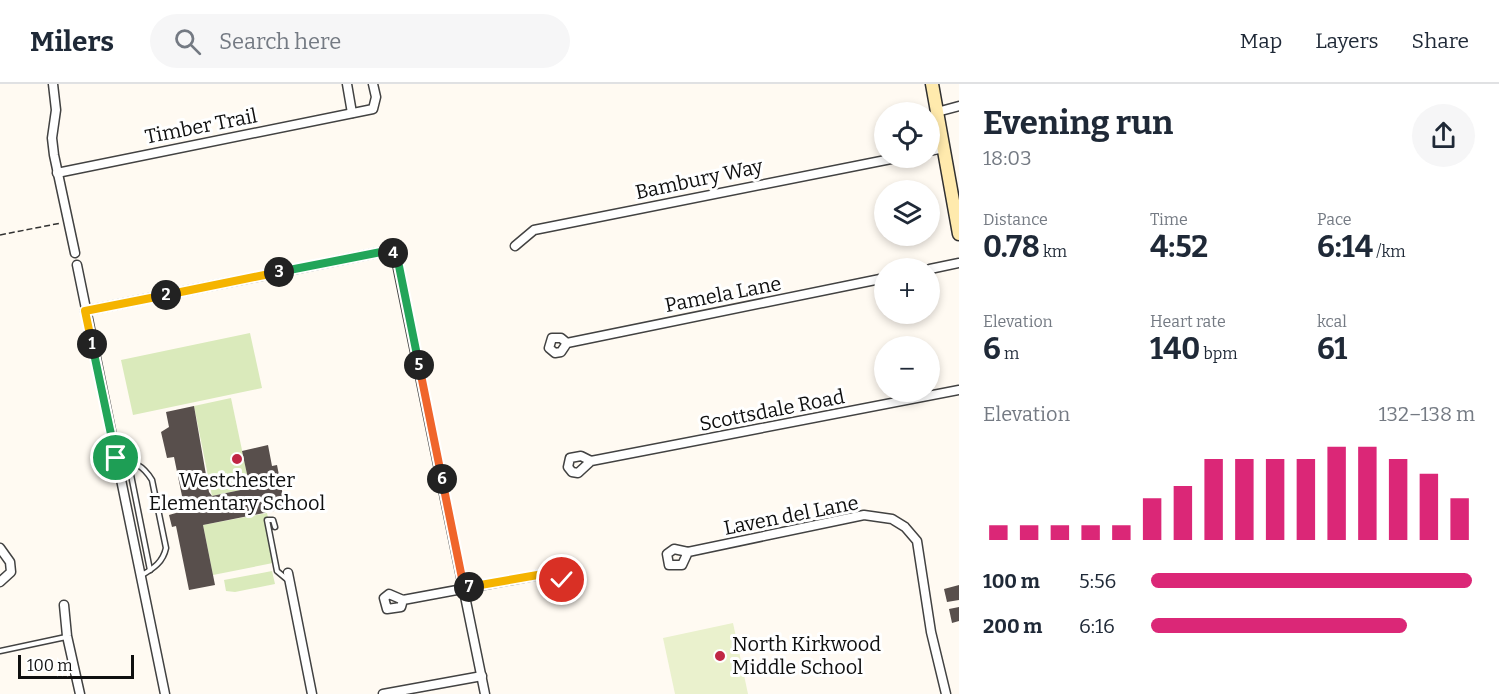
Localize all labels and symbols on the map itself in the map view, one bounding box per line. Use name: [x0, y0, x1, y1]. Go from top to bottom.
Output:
street label: Timber Trail: [143, 103, 259, 149]
street label: Bambury Way: [633, 154, 765, 204]
pin: 4: [378, 238, 408, 268]
pin: 3: [264, 257, 294, 287]
street label: Pamela Lane: [663, 271, 783, 317]
pin: 2: [151, 280, 181, 310]
pin: 1: [77, 329, 107, 359]
pin: 5: [404, 350, 434, 380]
street label: Scottsdale Road: [697, 384, 847, 436]
pin: [90, 432, 141, 483]
marker: Westchester Elementary School: [230, 452, 244, 466]
pin: 6: [427, 464, 457, 494]
place label: Westchester Elementary School: [149, 468, 325, 515]
street label: Laven del Lane: [722, 490, 860, 540]
pin: [536, 554, 587, 605]
pin: 7: [454, 572, 484, 602]
place label: North Kirkwood Middle School: [732, 632, 881, 679]
marker: North Kirkwood Middle School: [713, 649, 727, 663]
scale bar: [18, 652, 134, 680]

